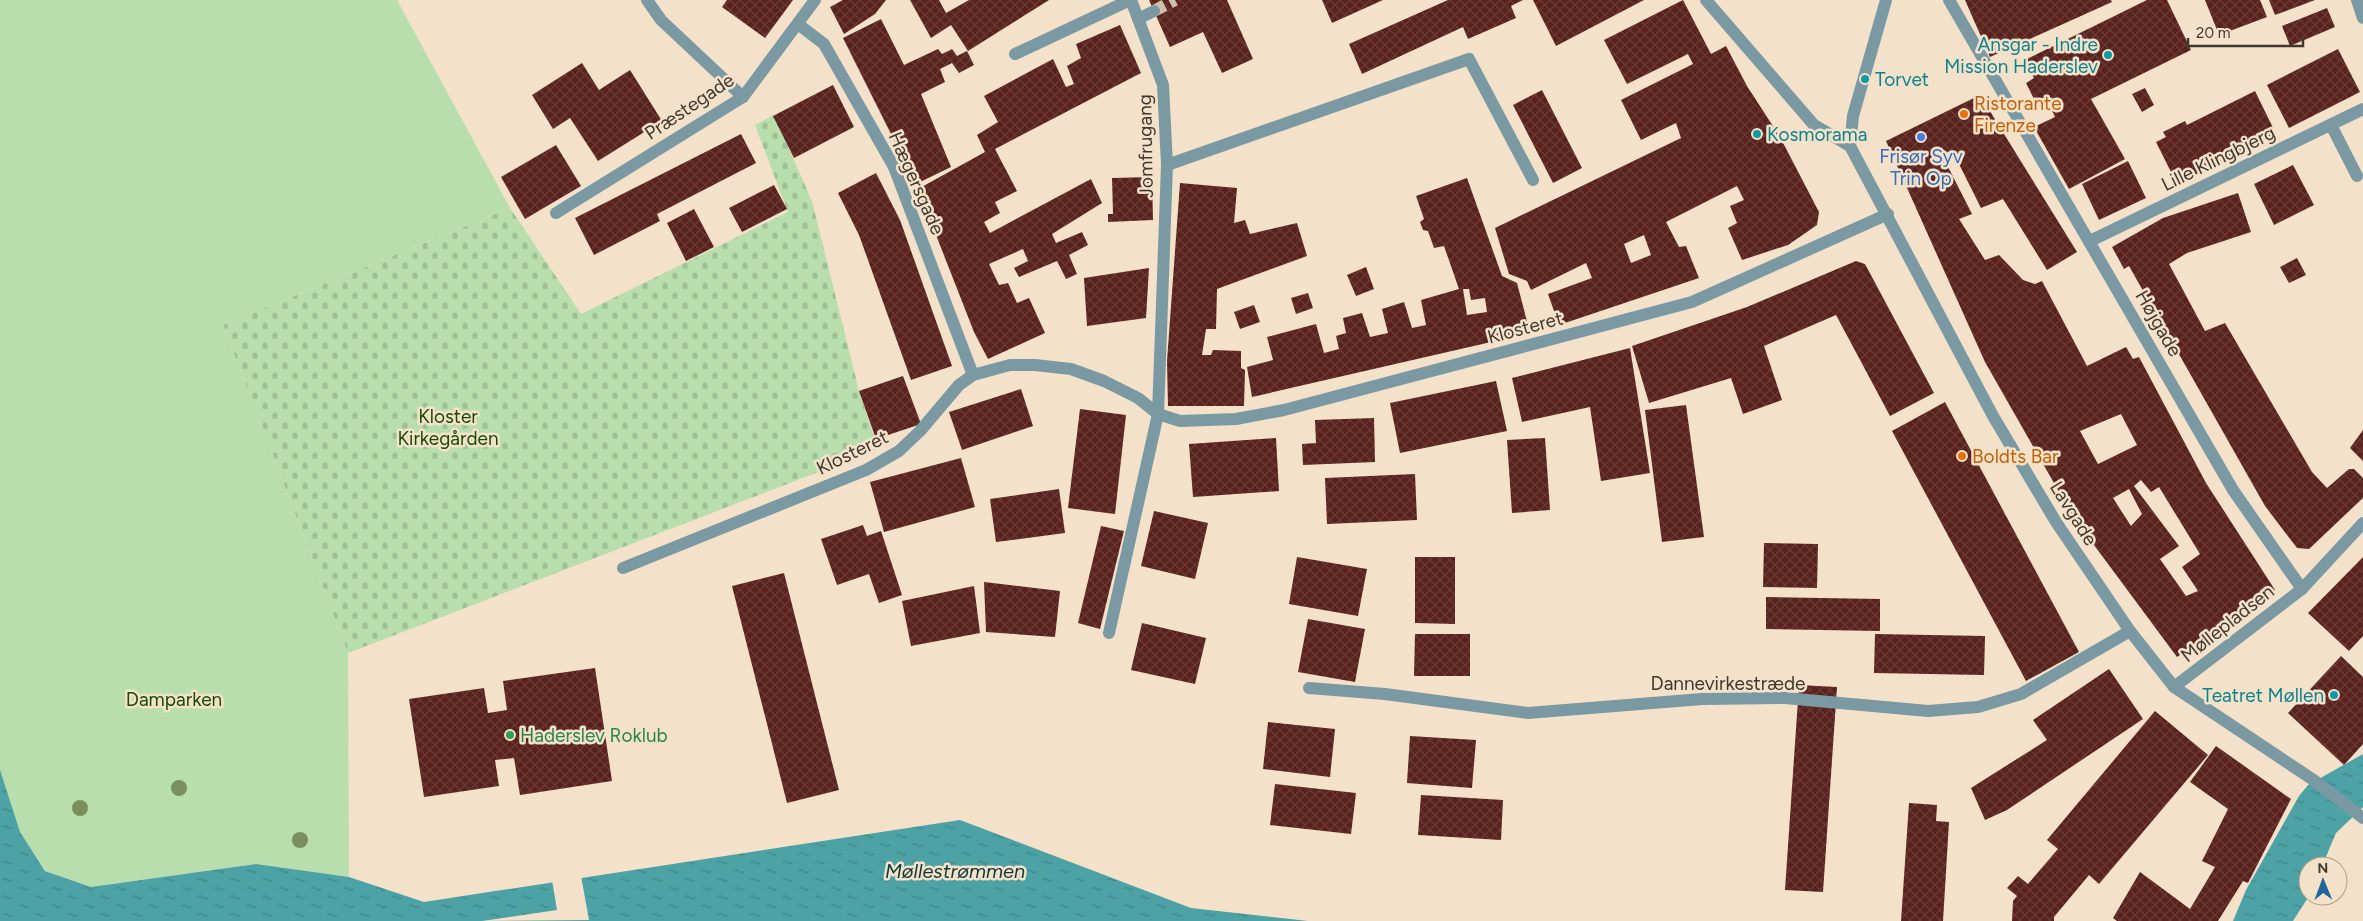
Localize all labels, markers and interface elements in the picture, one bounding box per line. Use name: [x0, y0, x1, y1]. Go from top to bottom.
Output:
scale bar: [2188, 15, 2303, 47]
text: 20 m: [2196, 24, 2230, 42]
place label: Ansgar - Indre Mission Haderslev: [1944, 33, 2098, 78]
marker: Ansgar - Indre Mission Haderslev: [2102, 49, 2114, 61]
street label: Præstegade: [640, 68, 738, 145]
place label: Torvet: [1875, 68, 1929, 91]
marker: Torvet: [1859, 73, 1871, 85]
place label: Ristorante Firenze: [1974, 92, 2062, 137]
street label: Jomfrugang: [1133, 94, 1158, 198]
marker: Ristorante Firenze: [1958, 108, 1970, 120]
street label: Lille Klingbjerg: [2158, 121, 2279, 196]
place label: Kosmorama: [1767, 123, 1867, 146]
street label: Hægersgade: [884, 128, 949, 238]
marker: Kosmorama: [1751, 128, 1763, 140]
marker: Frisør Syv Trin Op: [1915, 131, 1927, 143]
place label: Frisør Syv Trin Op: [1879, 145, 1963, 190]
street label: Højgade: [2130, 286, 2187, 360]
street label: Klosteret: [1485, 306, 1565, 349]
park label: Kloster Kirkegården: [397, 405, 499, 450]
street label: Klosteret: [813, 425, 892, 480]
place label: Boldts Bar: [1972, 445, 2059, 468]
marker: Boldts Bar: [1956, 450, 1968, 462]
street label: Lavgade: [2045, 477, 2102, 550]
street label: Møllepladsen: [2176, 580, 2278, 667]
street label: Dannevirkestræde: [1651, 672, 1805, 695]
place label: Teatret Møllen: [2202, 684, 2324, 707]
park label: Damparken: [126, 688, 222, 711]
marker: Teatret Møllen: [2328, 689, 2340, 701]
place label: Haderslev Roklub: [520, 724, 668, 747]
marker: Haderslev Roklub: [504, 729, 516, 741]
north arrow: [2298, 856, 2348, 906]
water label: Møllestrømmen: [885, 859, 1025, 883]
text: N: [2317, 860, 2328, 877]

